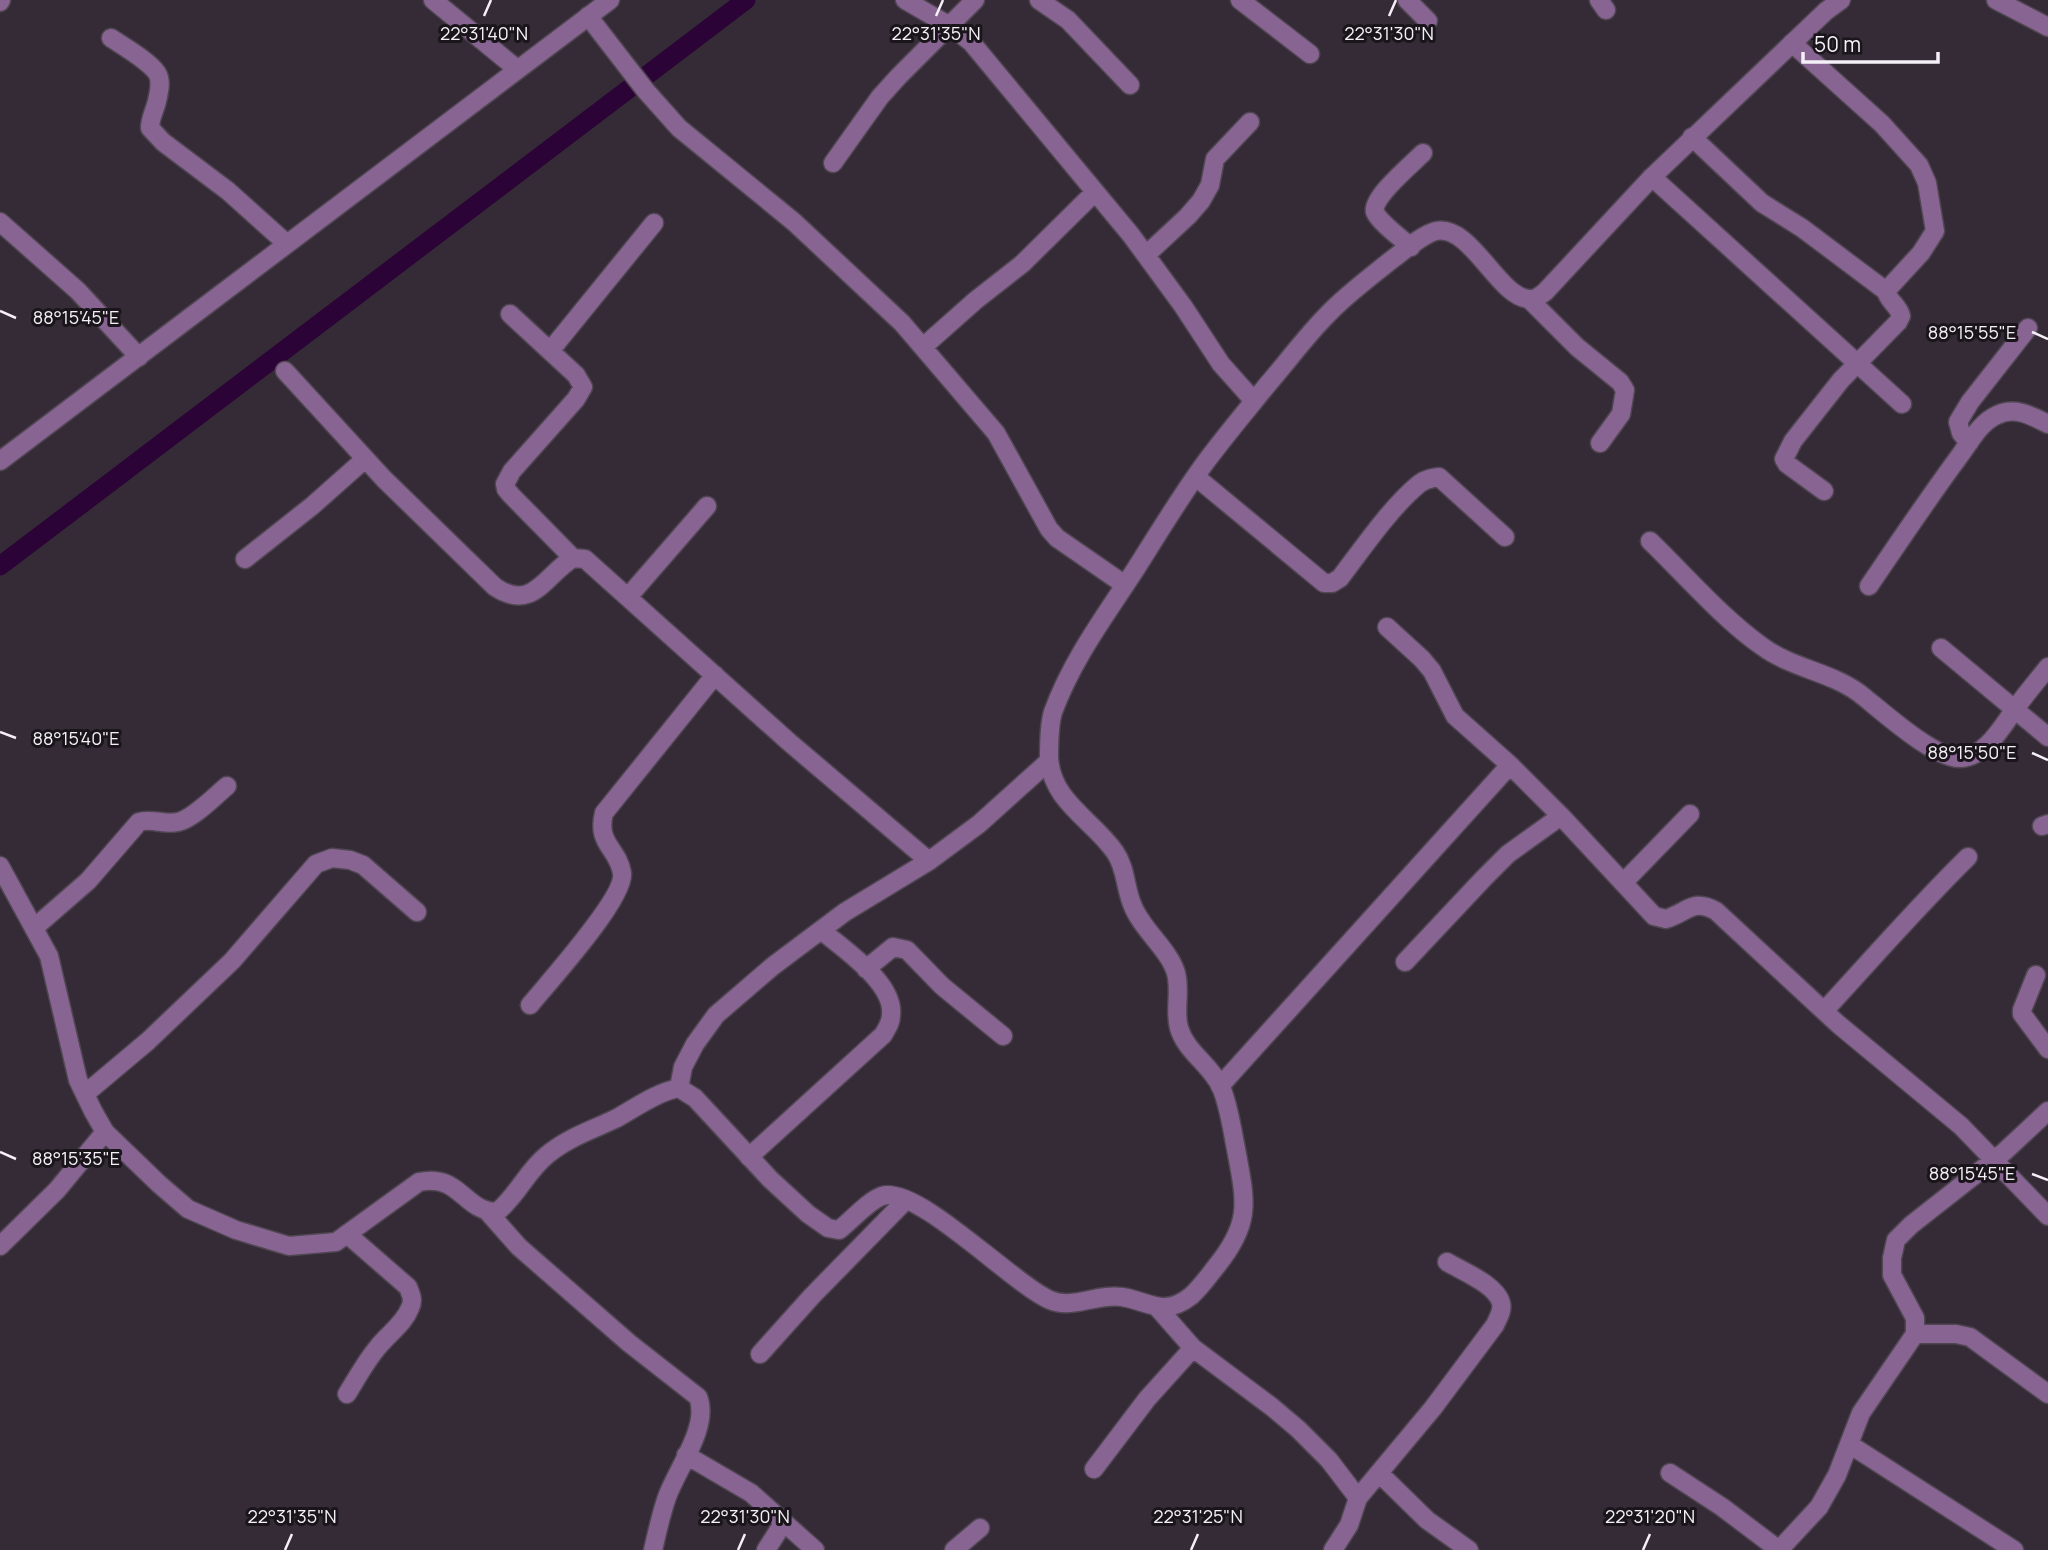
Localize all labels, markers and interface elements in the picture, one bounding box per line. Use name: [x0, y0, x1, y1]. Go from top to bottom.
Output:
text: 22°31'40"N: [440, 21, 528, 45]
text: 22°31'35"N: [891, 21, 981, 45]
text: 22°31'30"N: [1344, 21, 1434, 45]
scale bar: [1803, 21, 1938, 65]
text: 50 m: [1814, 30, 1861, 58]
text: 88°15'45"E: [33, 305, 119, 329]
text: 88°15'55"E: [1928, 320, 2016, 344]
text: 88°15'40"E: [32, 726, 120, 750]
text: 88°15'50"E: [1928, 740, 2016, 764]
text: 88°15'35"E: [32, 1146, 120, 1170]
text: 88°15'45"E: [1929, 1161, 2015, 1185]
text: 22°31'35"N: [247, 1504, 337, 1528]
text: 22°31'30"N: [700, 1504, 790, 1528]
text: 22°31'25"N: [1153, 1504, 1243, 1528]
text: 22°31'20"N: [1605, 1504, 1695, 1528]

